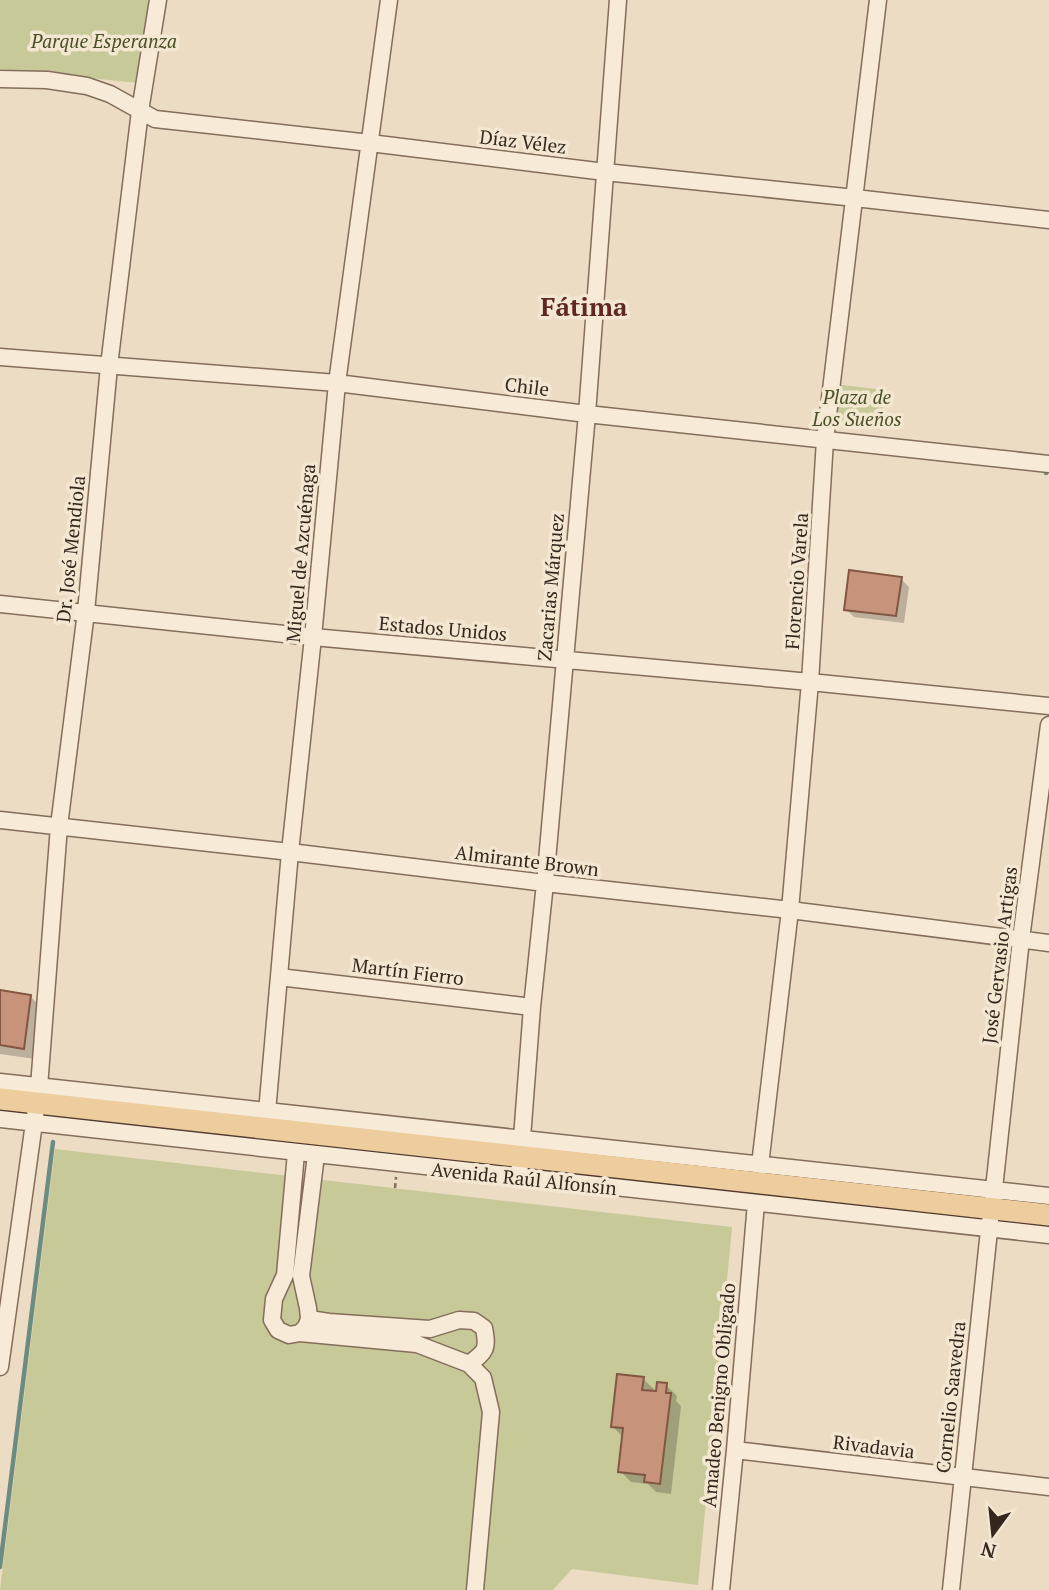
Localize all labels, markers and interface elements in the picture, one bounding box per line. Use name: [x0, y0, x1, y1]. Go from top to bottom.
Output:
park label: Parque Esperanza: [30, 28, 177, 53]
street label: Díaz Vélez: [478, 123, 568, 159]
district label: Fátima: [541, 289, 628, 323]
street label: Chile: [503, 371, 551, 401]
park label: Plaza de Los Sueños: [811, 384, 902, 431]
street label: Miguel de Azcuénaga: [280, 462, 320, 643]
street label: Dr. José Mendiola: [50, 474, 90, 624]
street label: Florencio Varela: [779, 511, 813, 650]
street label: Zacarias Márquez: [531, 512, 569, 662]
street label: Estados Unidos: [378, 610, 508, 646]
street label: Almirante Brown: [454, 839, 600, 881]
street label: José Gervasio Artigas: [976, 865, 1022, 1045]
street label: Martín Fierro: [351, 952, 465, 990]
street label: Avenida Raúl Alfonsín: [430, 1156, 618, 1200]
street label: Amadeo Benigno Obligado: [696, 1282, 740, 1508]
street label: Cornelio Saavedra: [930, 1319, 970, 1474]
street label: Rivadavia: [832, 1429, 917, 1463]
north arrow: [958, 1499, 1028, 1569]
text: N: [978, 1537, 999, 1565]

